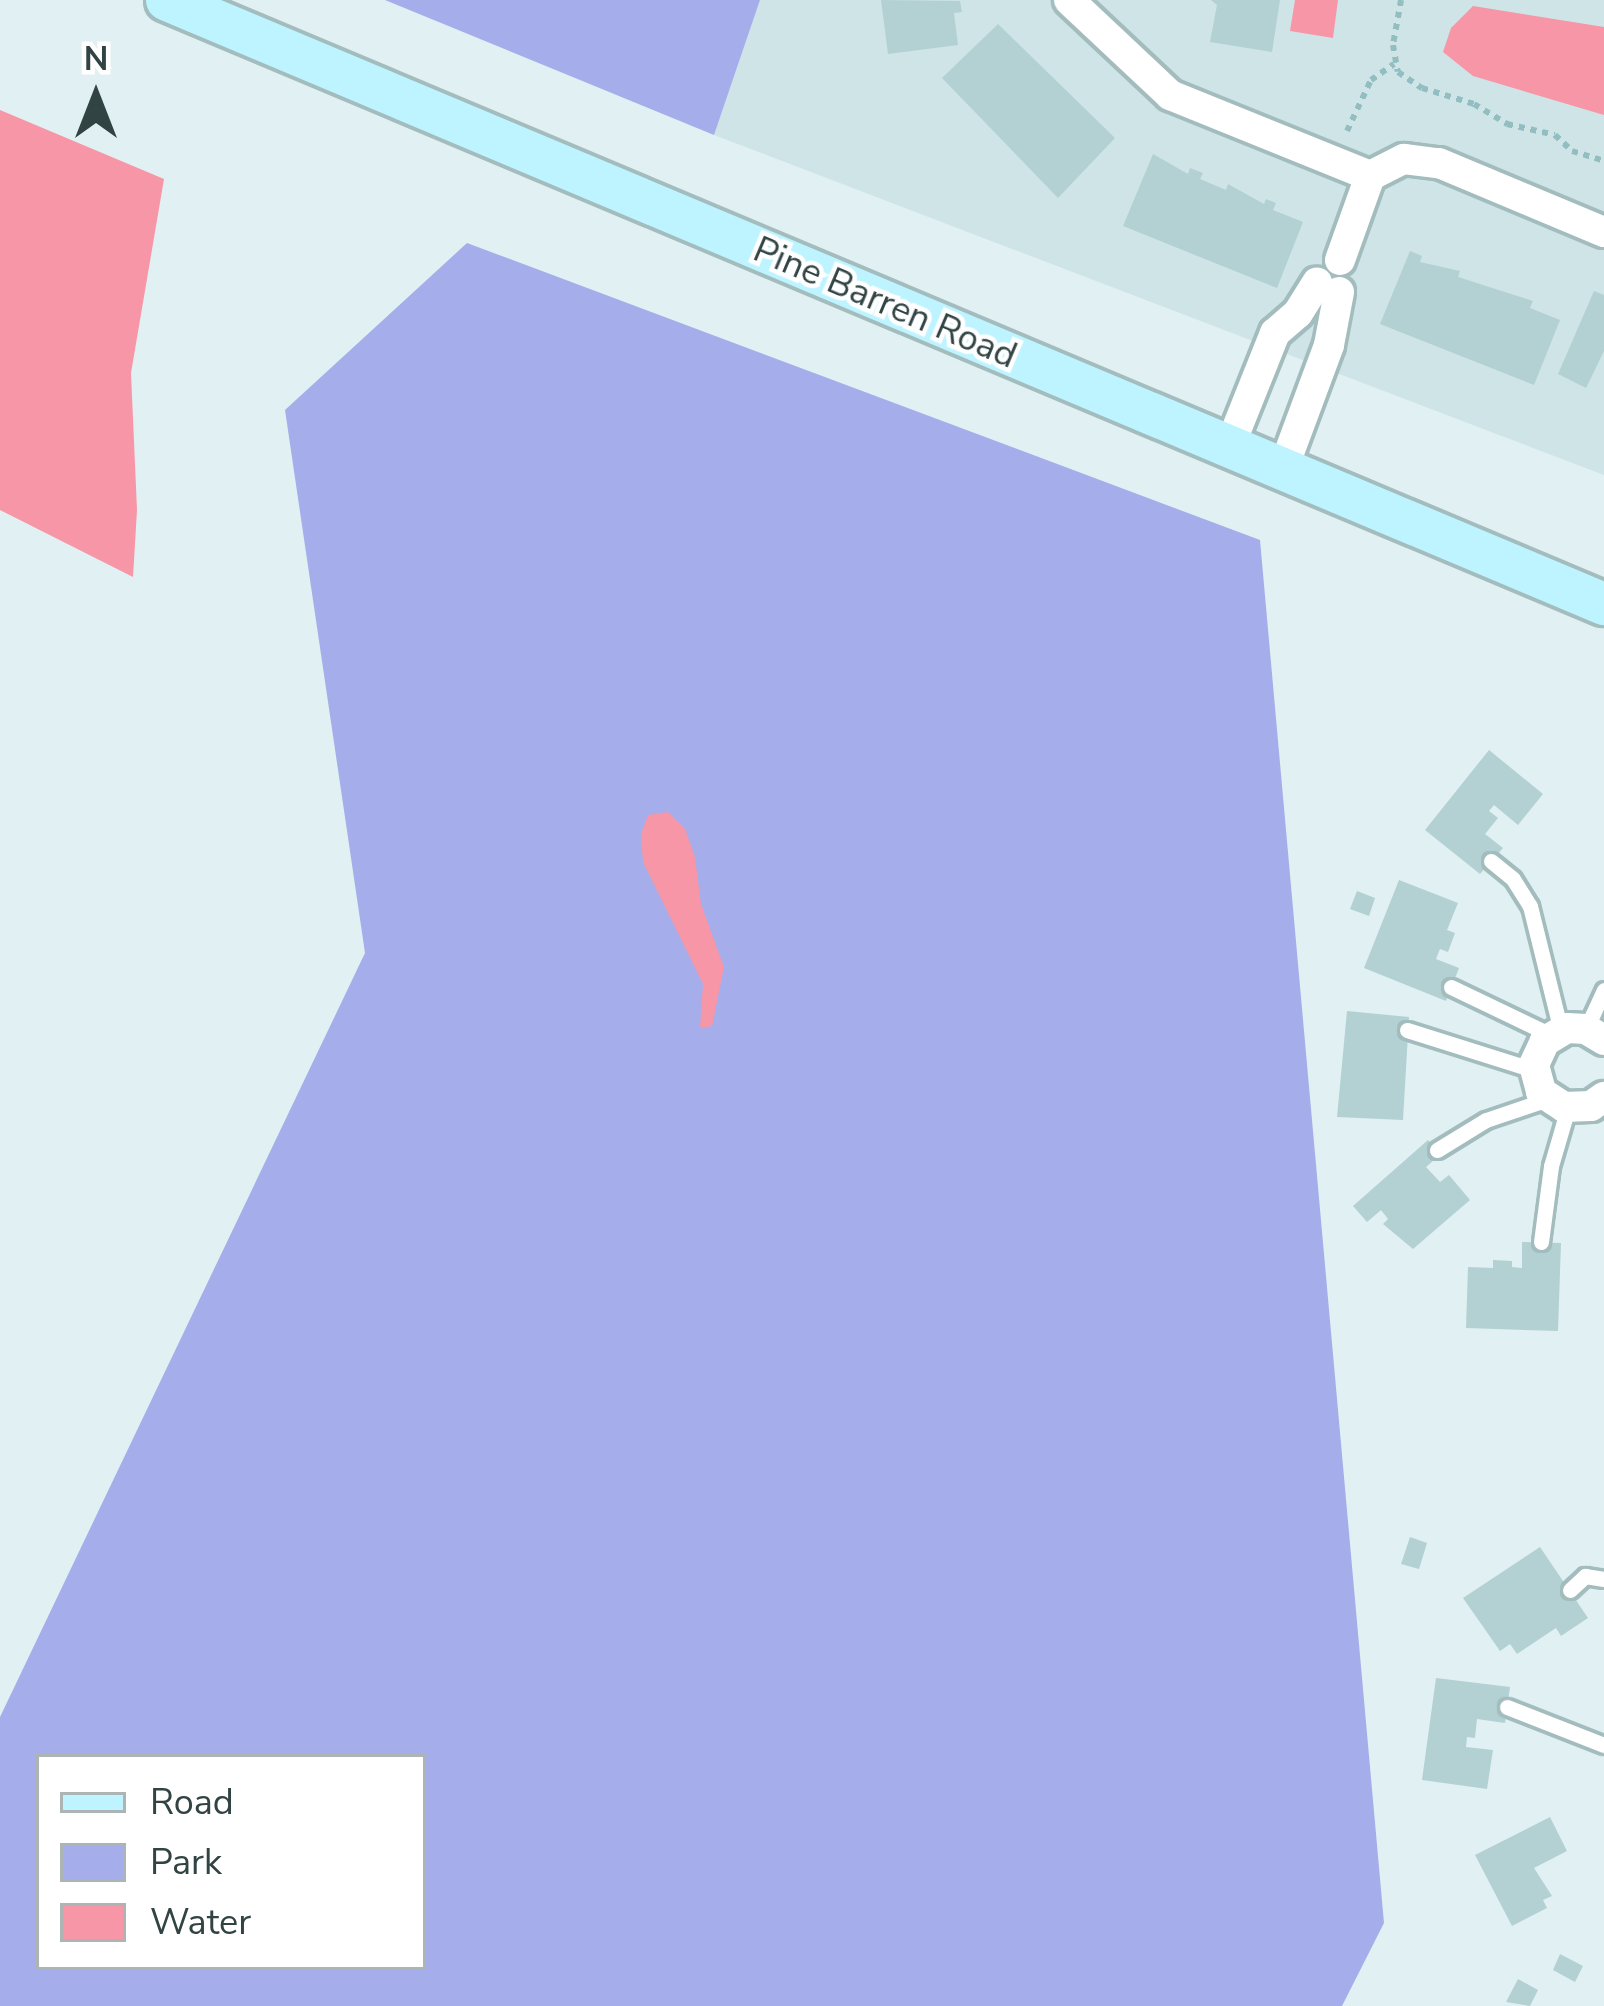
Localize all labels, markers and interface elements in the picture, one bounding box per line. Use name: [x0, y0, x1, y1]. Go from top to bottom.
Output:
north arrow: [36, 36, 156, 156]
text: N: [84, 37, 108, 82]
street label: Pine Barren Road: [747, 228, 1023, 378]
legend: [36, 1754, 426, 1970]
text: Road: [150, 1778, 234, 1827]
text: Park: [150, 1838, 222, 1887]
text: Water: [150, 1898, 251, 1947]

